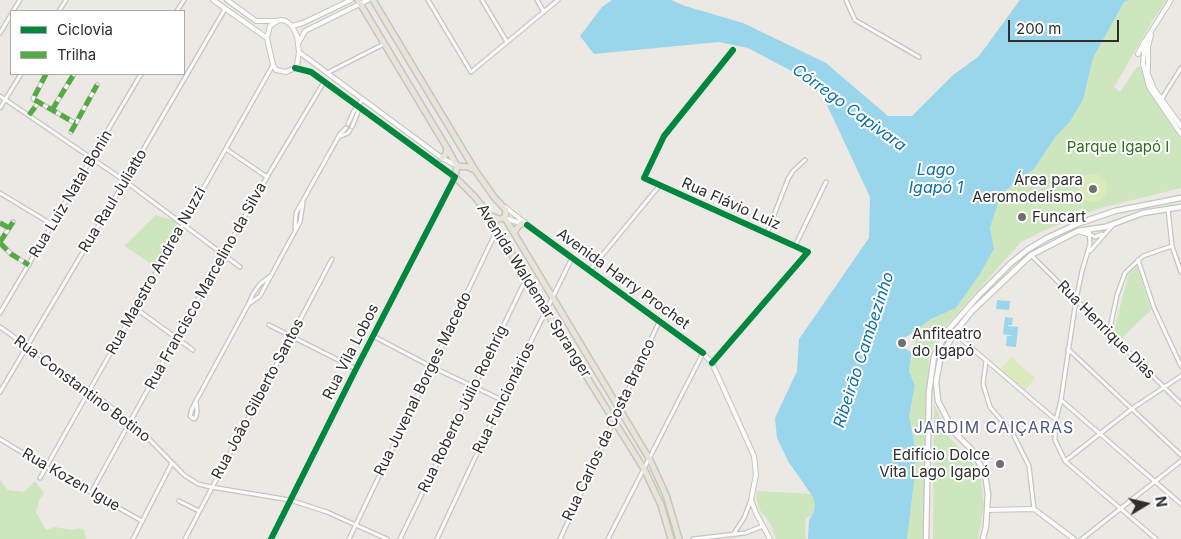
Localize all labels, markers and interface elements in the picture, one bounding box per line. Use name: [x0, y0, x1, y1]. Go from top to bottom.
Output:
legend: [10, 10, 185, 75]
scale bar: [1011, 10, 1122, 42]
text: 200 m: [1016, 19, 1061, 38]
text: Ciclovia: [57, 20, 113, 39]
text: Trilha: [57, 45, 96, 64]
water label: Córrego Capivara: [788, 60, 910, 156]
street label: Rua Luiz Natal Bonin: [26, 127, 116, 261]
park label: Parque Igapó I: [1067, 138, 1169, 156]
street label: Rua Raul Juliatto: [75, 146, 151, 256]
water label: Lago Igapó 1: [909, 160, 963, 198]
place label: Área para Aeromodelismo: [972, 171, 1083, 206]
street label: Rua Flávio Luiz: [679, 174, 783, 234]
street label: Rua Francisco Marcelino da Silva: [141, 179, 271, 393]
marker: Área para Aeromodelismo: [1087, 183, 1099, 195]
street label: Rua Maestro Andrea Nuzzi: [102, 184, 210, 358]
street label: Avenida Waldemar Spranger: [473, 201, 595, 381]
place label: Funcart: [1032, 208, 1086, 226]
marker: Funcart: [1016, 211, 1028, 223]
street label: Avenida Harry Prochet: [553, 225, 693, 333]
water label: Ribeirão Cambezinho: [830, 270, 898, 430]
street label: Rua Henrique Dias: [1053, 277, 1159, 383]
street label: Rua Juvenal Borges Macedo: [371, 289, 475, 479]
street label: Rua Vila Lobos: [319, 301, 383, 403]
street label: Rua João Gilberto Santos: [208, 316, 308, 482]
street label: Rua Roberto Júlio Roehrig: [415, 322, 511, 496]
place label: Anfiteatro do Igapó: [912, 325, 982, 360]
street label: Rua Constantino Botino: [10, 332, 154, 446]
street label: Rua Carlos da Costa Branco: [559, 336, 659, 524]
marker: Anfiteatro do Igapó: [896, 337, 908, 349]
street label: Rua Funcionários: [469, 339, 539, 457]
district label: JARDIM CAIÇARAS: [912, 418, 1076, 438]
street label: Rua Kozen Igue: [19, 445, 123, 515]
place label: Edifício Dolce Vita Lago Igapó: [879, 446, 990, 481]
marker: Edifício Dolce Vita Lago Igapó: [994, 458, 1006, 470]
north arrow: [1121, 479, 1171, 529]
text: N: [1152, 495, 1171, 508]

